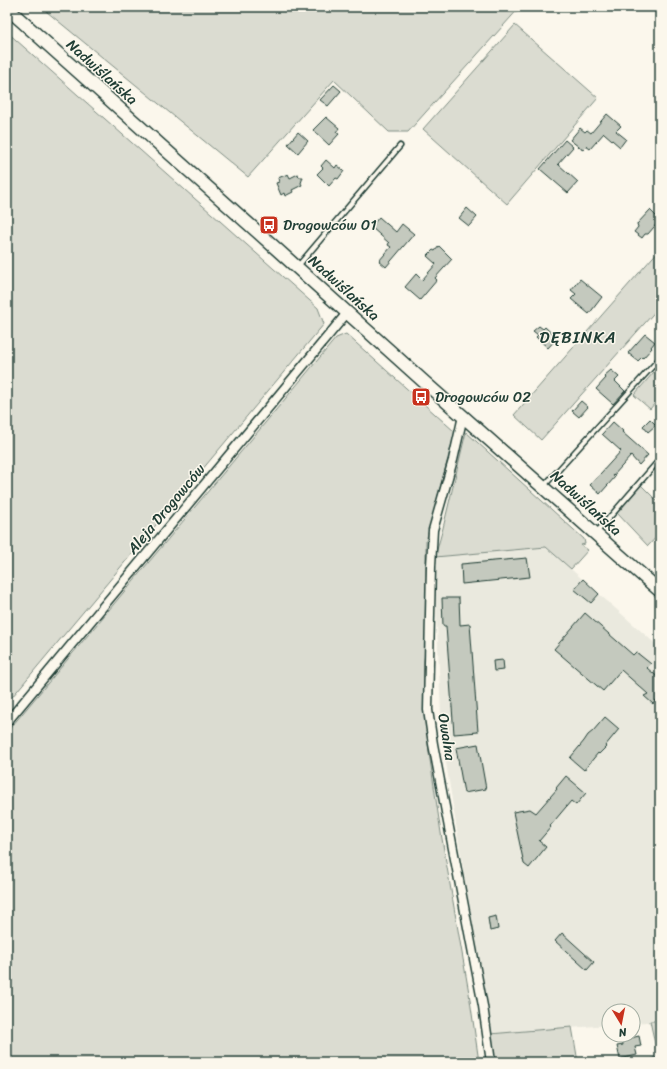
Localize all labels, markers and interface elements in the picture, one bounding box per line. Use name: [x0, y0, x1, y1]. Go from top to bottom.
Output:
street label: Nadwiślańska: [60, 32, 144, 112]
place label: Drogowców 01: [283, 212, 377, 238]
bus stop icon: Drogowców 01: [258, 214, 280, 236]
street label: Nadwiślańska: [302, 248, 386, 328]
district label: DĘBINKA: [539, 322, 617, 352]
place label: Drogowców 02: [435, 384, 531, 410]
bus stop icon: Drogowców 02: [410, 386, 432, 408]
street label: Aleja Drogowców: [119, 457, 212, 561]
street label: Nadwiślańska: [544, 463, 628, 543]
street label: Owalna: [430, 711, 464, 763]
north arrow: [601, 1003, 641, 1043]
text: N: [617, 1022, 629, 1042]

